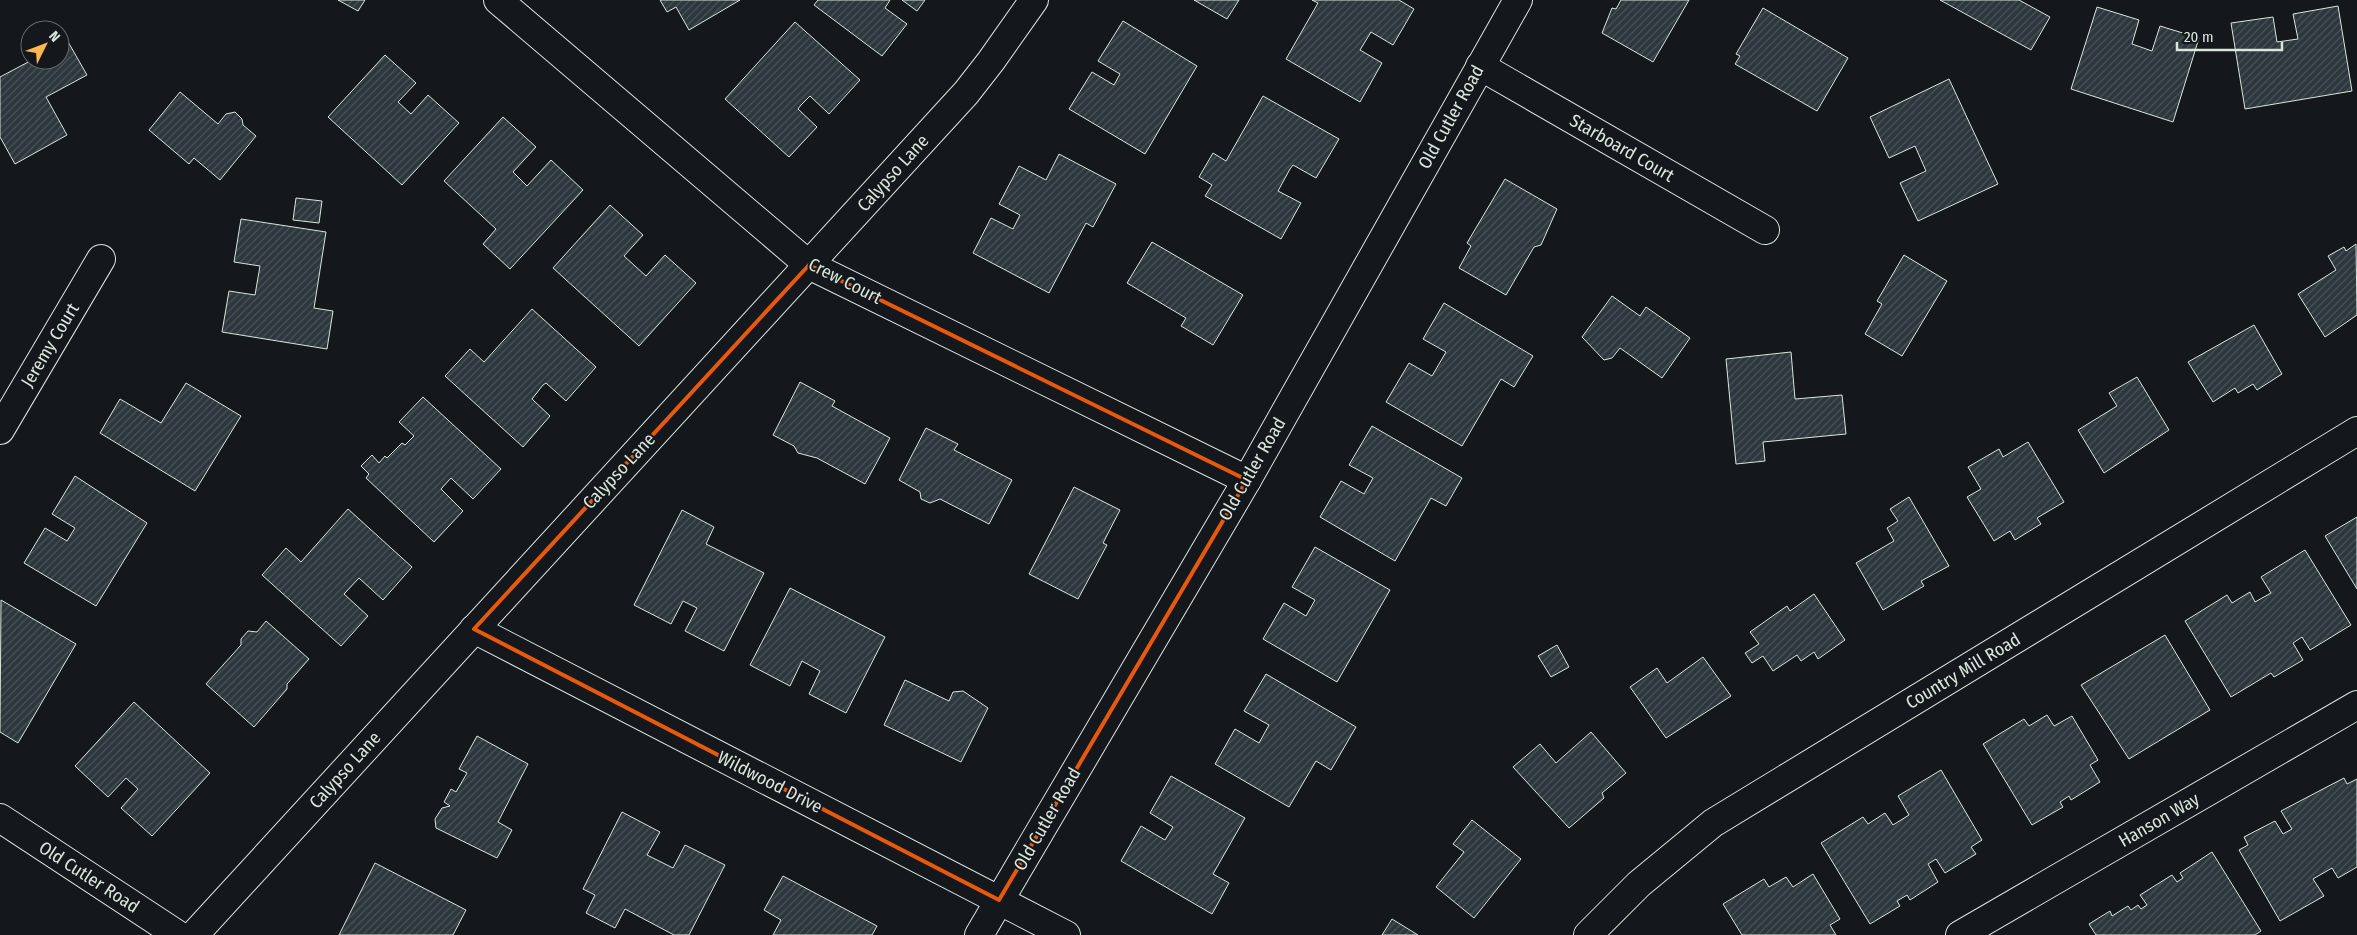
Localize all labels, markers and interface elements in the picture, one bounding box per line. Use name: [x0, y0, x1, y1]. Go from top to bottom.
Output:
north arrow: [20, 20, 70, 70]
scale bar: [2177, 20, 2282, 52]
text: N: [45, 28, 63, 45]
text: 20 m: [2184, 28, 2214, 46]
street label: Old Cutler Road: [1413, 61, 1489, 173]
street label: Starboard Court: [1566, 109, 1678, 187]
street label: Calypso Lane: [853, 130, 933, 216]
street label: Crew Court: [805, 253, 885, 309]
street label: Jeremy Court: [16, 299, 84, 391]
street label: Old Cutler Road: [1214, 414, 1290, 524]
street label: Calypso Lane: [578, 428, 660, 514]
street label: Country Mill Road: [1902, 628, 2024, 714]
street label: Calypso Lane: [305, 727, 385, 813]
street label: Wildwood Drive: [714, 746, 826, 818]
street label: Old Cutler Road: [1009, 764, 1085, 874]
street label: Hanson Way: [2115, 788, 2203, 852]
street label: Old Cutler Road: [35, 836, 143, 918]

